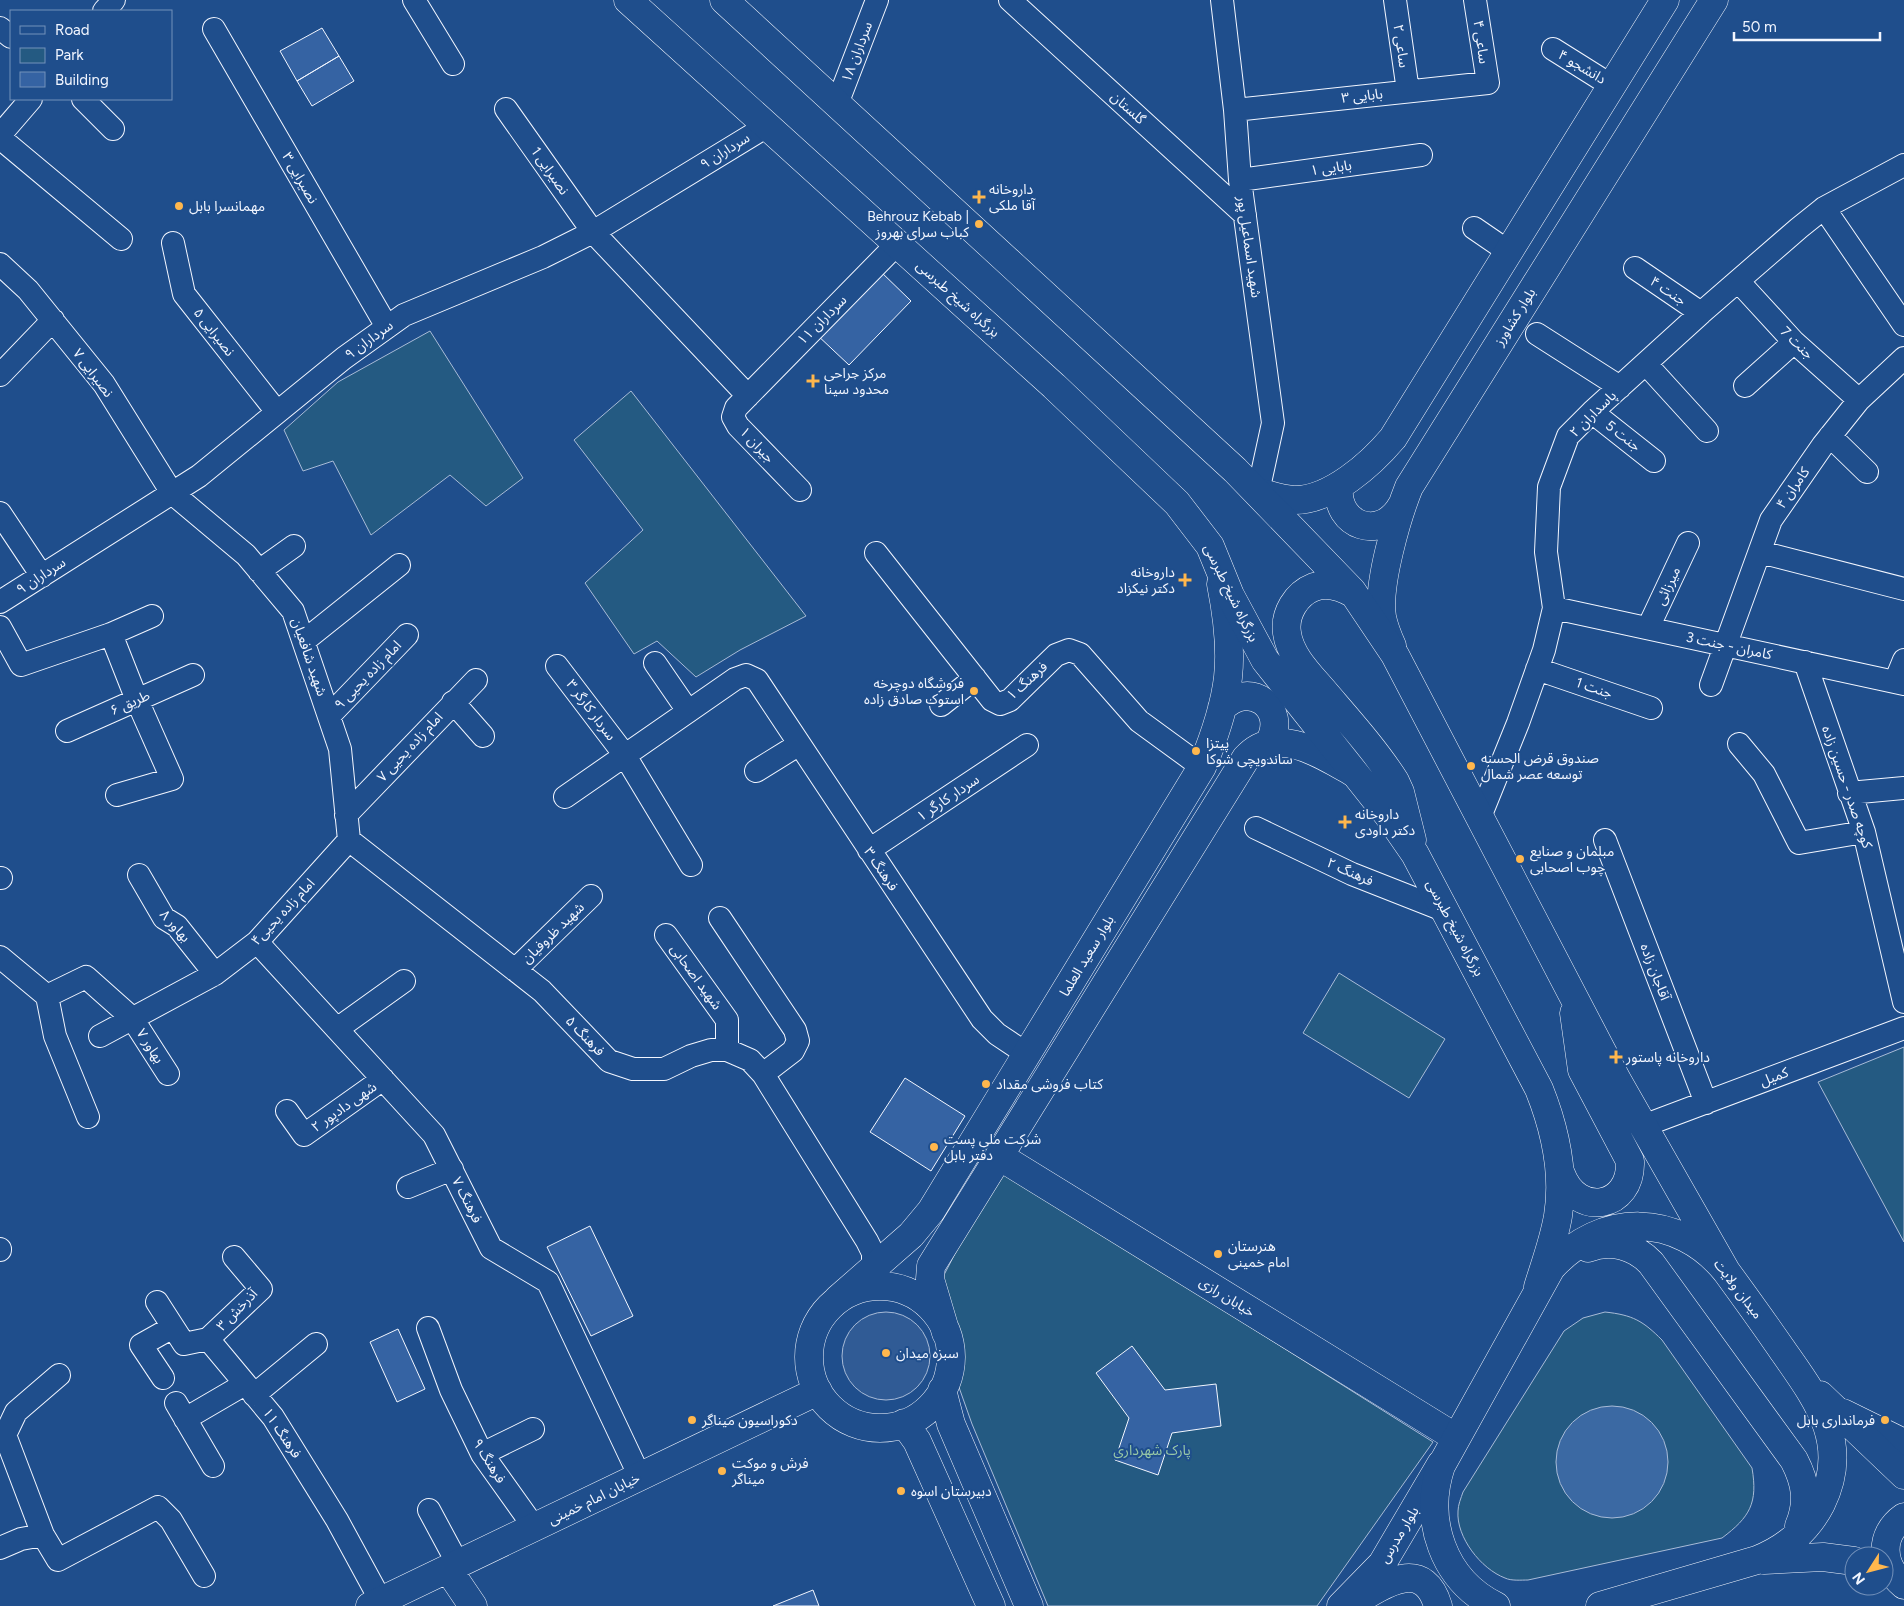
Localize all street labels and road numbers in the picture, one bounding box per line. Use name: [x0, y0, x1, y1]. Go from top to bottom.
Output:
street label: سرداران ۱۸: [838, 19, 876, 85]
street label: ساعی ۴: [1470, 19, 1492, 65]
street label: ساعی ۲: [1390, 23, 1412, 69]
street label: دانشجو ۴: [1555, 46, 1609, 88]
street label: بابایی ۳: [1340, 85, 1384, 107]
street label: گلستان: [1107, 88, 1149, 128]
street label: سرداران ۹: [697, 129, 753, 173]
street label: نصیرایی 1: [527, 144, 573, 198]
street label: نصیرایی ۳: [278, 149, 322, 207]
street label: بابایی ۱: [1309, 157, 1353, 179]
street label: شهید اسماعیل پور: [1232, 194, 1265, 299]
street label: بزرگراه شیخ طبرسی: [911, 257, 1004, 343]
street label: جنت ۴: [1647, 273, 1689, 309]
street label: بلوار کشاورز: [1490, 285, 1539, 350]
street label: سرداران ۱۱: [794, 292, 850, 348]
street label: نصیرایی ۵: [190, 304, 238, 360]
street label: سرداران ۹: [342, 317, 396, 363]
street label: جنت 7: [1777, 323, 1817, 363]
street label: نصیرایی ۷: [69, 345, 117, 401]
street label: پاسداران ۲: [1566, 387, 1621, 442]
street label: جنت 5: [1602, 417, 1644, 455]
street label: جیران ۱: [736, 423, 778, 467]
street label: کامران ۴: [1773, 464, 1814, 512]
street label: بزرگراه شیخ طبرسی: [1198, 541, 1262, 646]
street label: سرداران ۹: [13, 554, 69, 598]
street label: میرزائی: [1652, 564, 1684, 608]
street label: شهید شافعیان: [288, 616, 330, 698]
street label: کامران - جنت 3: [1684, 629, 1774, 663]
street label: امام زاده یحیی ۹: [331, 637, 406, 714]
street label: فرهنگ ۱: [1003, 658, 1051, 704]
street label: جنت 1: [1573, 674, 1615, 702]
street label: سردار کارگر ۳: [563, 676, 619, 744]
street label: طریق ۶: [108, 687, 153, 720]
street label: امام زاده یحیی ۷: [373, 709, 448, 787]
street label: کوچه صدر - حسین زاده: [1817, 724, 1876, 851]
street label: سردار کارگر ۱: [913, 771, 983, 825]
street label: فرهنگ ۳: [860, 844, 902, 894]
street label: فرهنگ ۲: [1324, 854, 1376, 890]
street label: امام زاده یحیی۴: [248, 875, 320, 950]
street label: بزرگراه شیخ طبرسی: [1421, 877, 1488, 980]
street label: شهید ظروفیان: [518, 899, 588, 967]
street label: بهاور ۸: [156, 906, 194, 946]
street label: بلوار سعید العلما: [1056, 912, 1118, 1000]
street label: شهید اصحابی: [666, 941, 726, 1013]
street label: آقاجان زاده: [1636, 941, 1674, 1004]
street label: فرهنگ ۵: [562, 1012, 608, 1060]
street label: بهاور ۷: [133, 1026, 168, 1067]
street label: کمیل: [1757, 1064, 1791, 1090]
street label: شهی دادپور ۲: [308, 1078, 381, 1137]
street label: فرهنگ ۷: [448, 1174, 486, 1226]
street label: میدان ولایت: [1710, 1256, 1766, 1322]
street label: خیابان رازی: [1196, 1273, 1258, 1321]
street label: آذرخش ۳: [213, 1285, 262, 1335]
street label: فرهنگ ۱۱: [259, 1405, 305, 1461]
street label: فرهنگ ۹: [469, 1436, 509, 1486]
street label: خیابان امام خمینی: [545, 1469, 644, 1530]
street label: بلوار مدرس: [1376, 1503, 1423, 1566]

